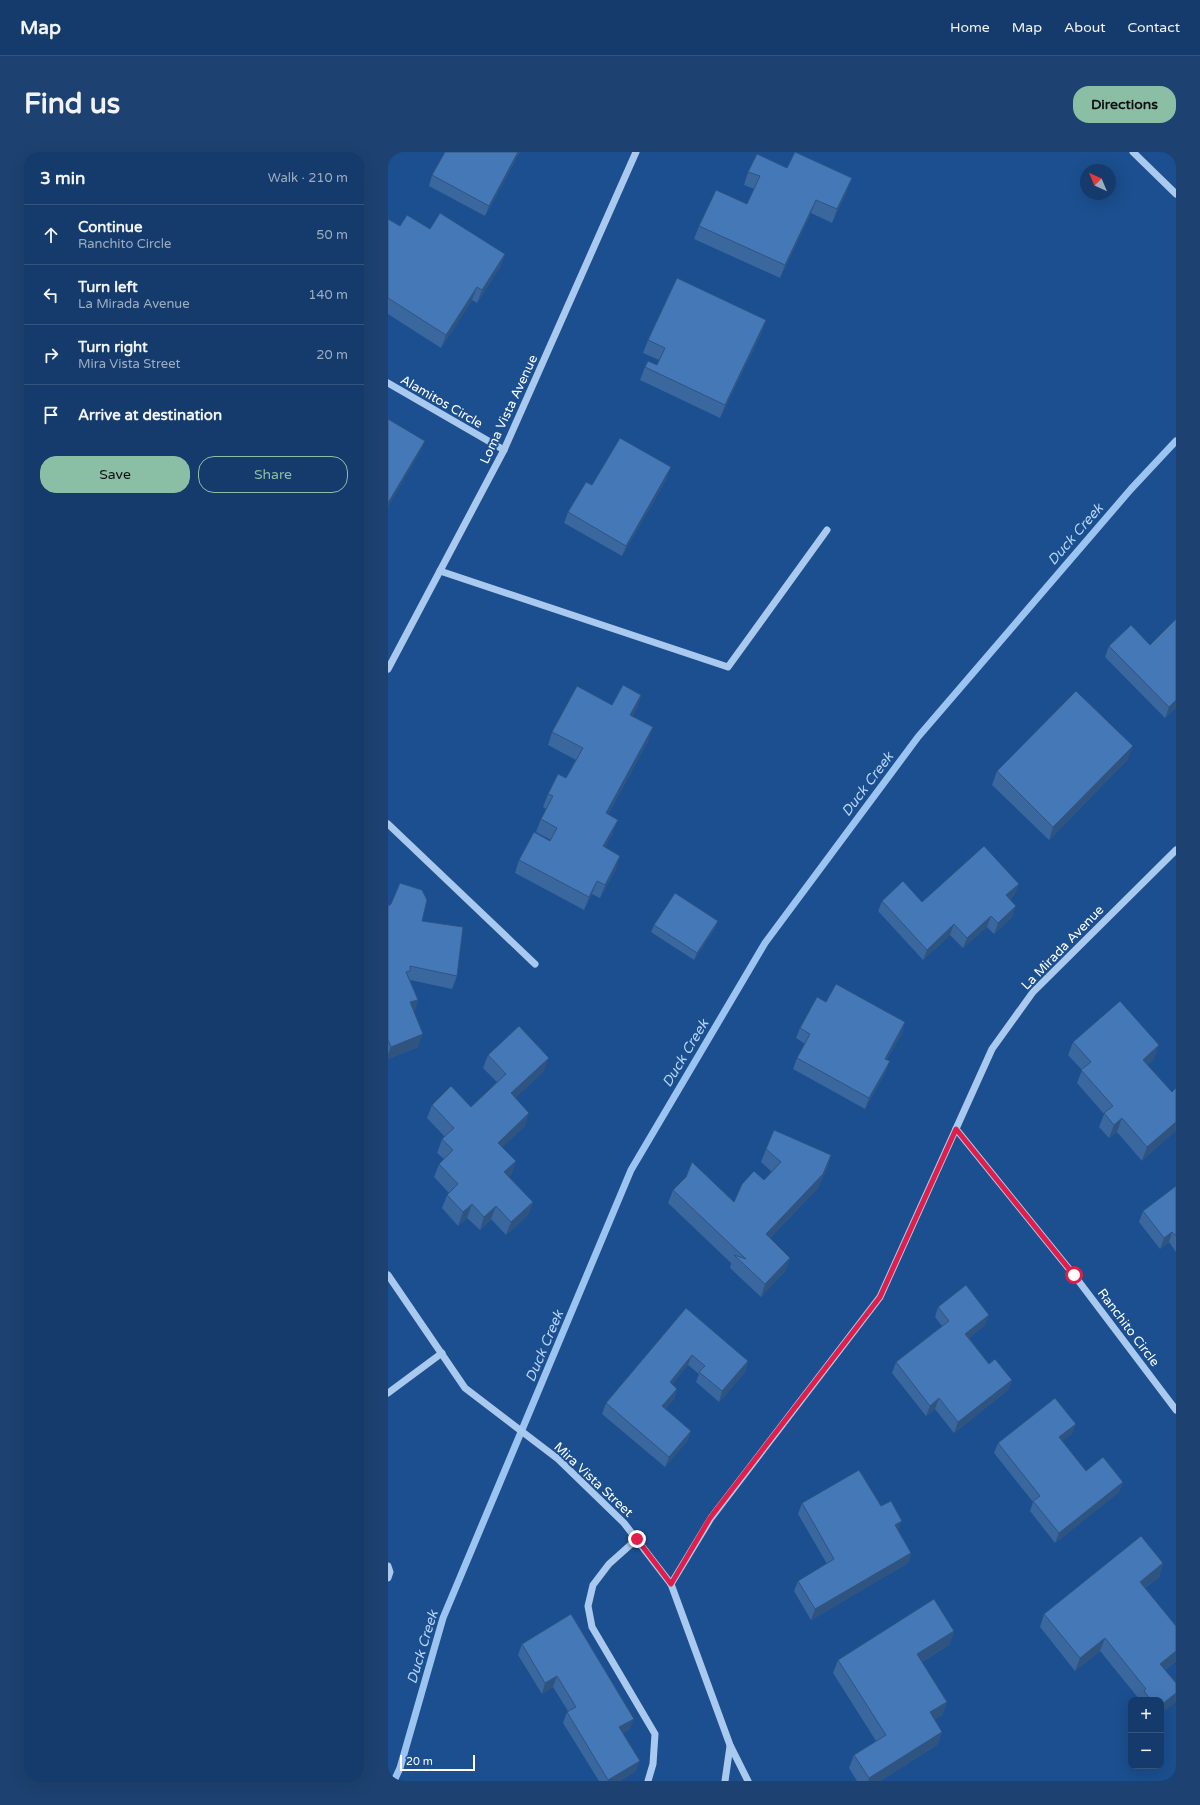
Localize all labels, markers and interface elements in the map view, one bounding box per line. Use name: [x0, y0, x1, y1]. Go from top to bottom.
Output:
text: Map: [20, 17, 61, 39]
text: Home: [950, 19, 990, 36]
text: Map: [1012, 19, 1042, 36]
text: About: [1064, 19, 1106, 36]
text: Contact: [1128, 19, 1180, 36]
button: Directions: [1073, 86, 1176, 123]
text: Find us: [24, 87, 120, 121]
north arrow: [1080, 164, 1116, 200]
text: 3 min: [40, 168, 85, 189]
text: Walk · 210 m: [268, 170, 348, 186]
text: Continue: [78, 218, 142, 236]
icon: ahead: [40, 224, 62, 246]
text: 50 m: [316, 227, 348, 243]
text: Ranchito Circle: [78, 236, 171, 252]
text: Turn left: [78, 278, 138, 296]
icon: left: [40, 284, 62, 306]
text: 140 m: [308, 287, 348, 303]
text: La Mirada Avenue: [78, 296, 190, 312]
text: Turn right: [78, 338, 148, 356]
icon: right: [40, 344, 62, 366]
text: 20 m: [316, 347, 348, 363]
street label: Loma Vista Avenue: [477, 352, 541, 467]
text: Mira Vista Street: [78, 356, 180, 372]
street label: Alamitos Circle: [398, 372, 485, 432]
icon: arrive: [40, 404, 62, 426]
text: Arrive at destination: [78, 406, 222, 424]
button: Save: [40, 456, 190, 493]
button: Share: [198, 456, 348, 493]
water label: Duck Creek: [1044, 499, 1108, 569]
water label: Duck Creek: [838, 748, 898, 820]
street label: La Mirada Avenue: [1018, 902, 1107, 993]
water label: Duck Creek: [659, 1015, 713, 1090]
route start: [1065, 1266, 1083, 1284]
street label: Ranchito Circle: [1094, 1286, 1163, 1370]
water label: Duck Creek: [522, 1307, 568, 1384]
street label: Mira Vista Street: [550, 1439, 636, 1521]
route end: [628, 1530, 646, 1548]
water label: Duck Creek: [403, 1607, 442, 1686]
map controls: [1128, 1697, 1164, 1769]
button: +: [1128, 1697, 1164, 1733]
button: −: [1128, 1733, 1164, 1769]
scale bar: [400, 1753, 475, 1772]
text: 20 m: [406, 1755, 433, 1768]

